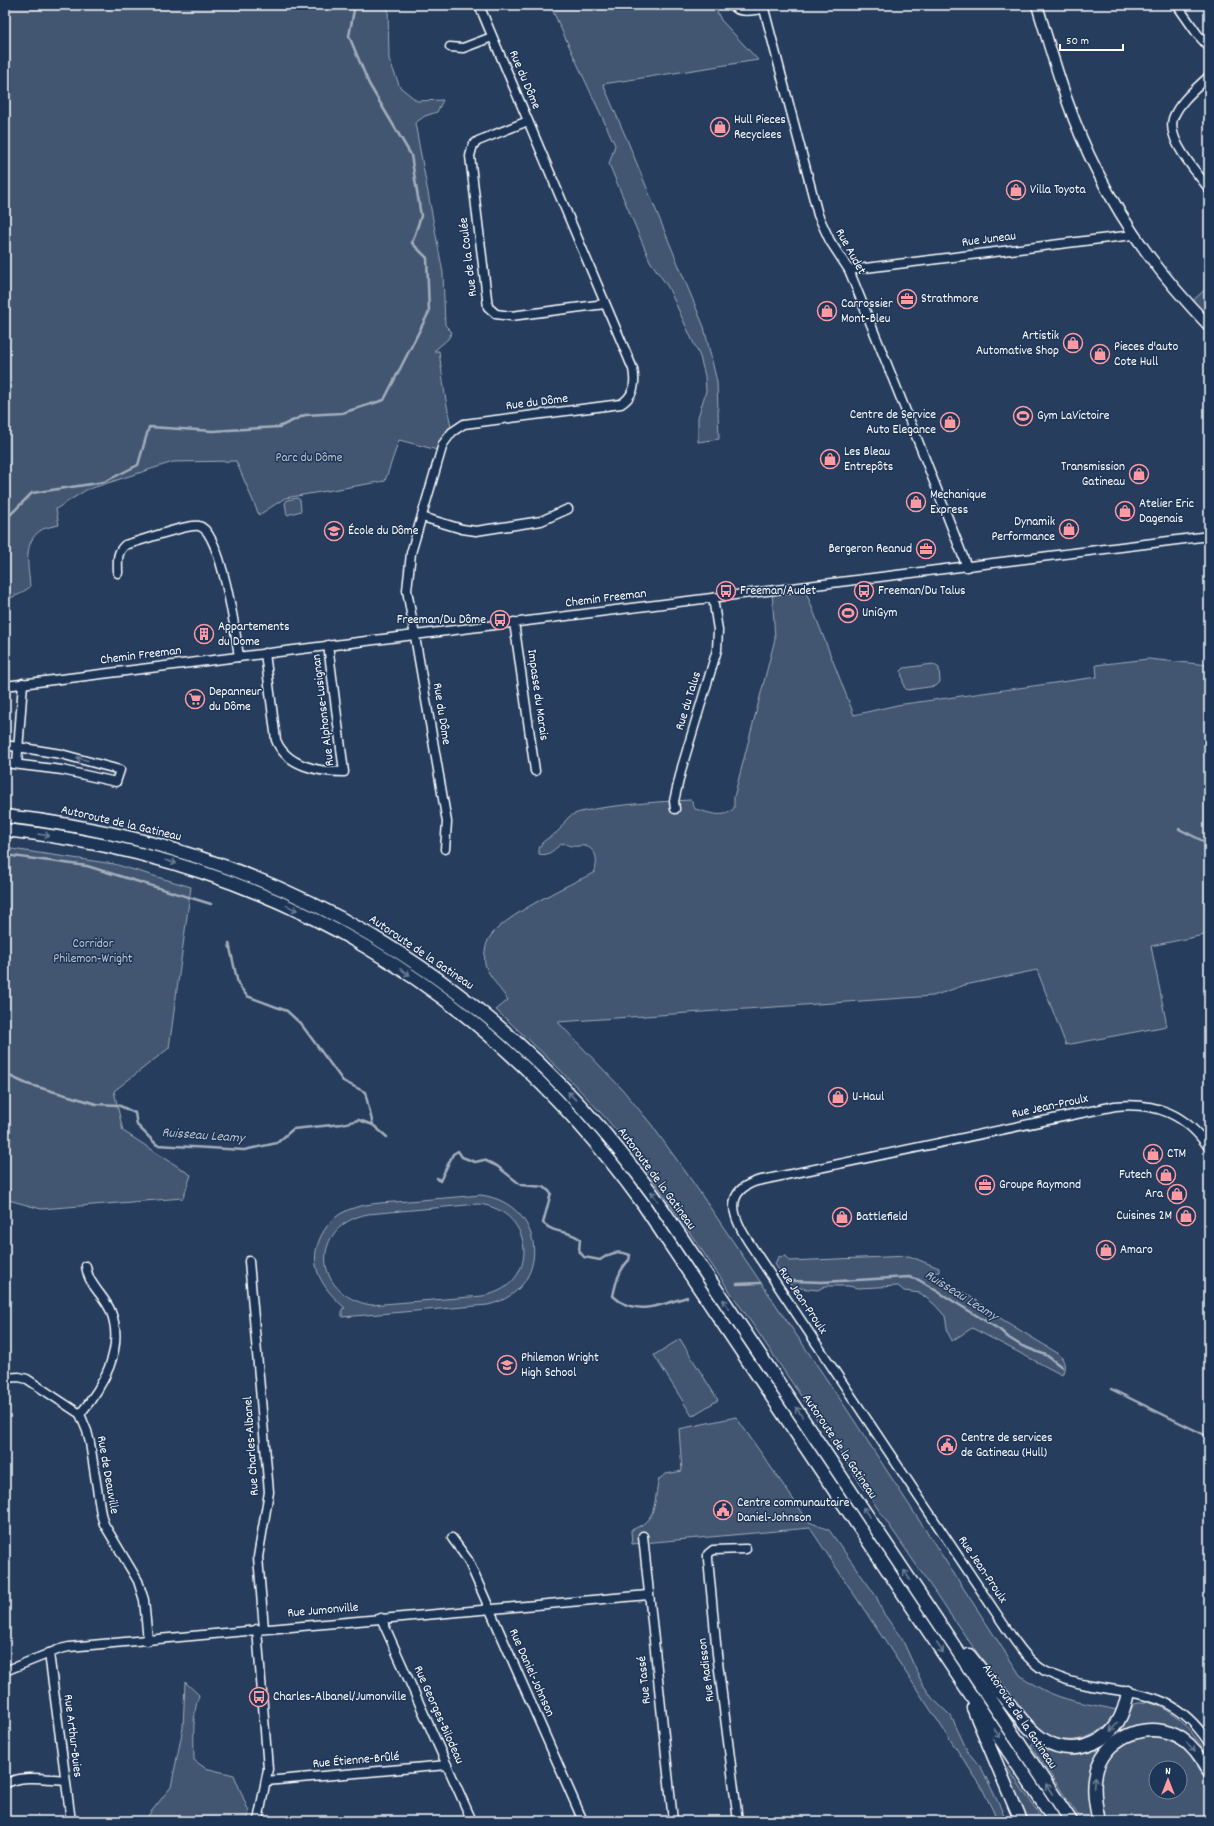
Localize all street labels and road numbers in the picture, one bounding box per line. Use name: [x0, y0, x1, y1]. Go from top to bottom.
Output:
street label: Rue du Dôme: [503, 48, 545, 113]
street label: Rue de la Coulée: [455, 216, 483, 298]
street label: Rue Audet: [830, 226, 871, 279]
street label: Rue Juneau: [961, 227, 1017, 253]
street label: Rue du Dôme: [505, 390, 569, 416]
street label: Chemin Freeman: [564, 585, 648, 613]
street label: Chemin Freeman: [99, 642, 183, 670]
street label: Impasse du Marais: [521, 648, 553, 742]
street label: Rue Alphonse-Lusignan: [308, 653, 340, 767]
street label: Rue du Talus: [671, 669, 707, 733]
street label: Rue du Dôme: [427, 682, 455, 747]
street label: Autoroute de la Gatineau: [59, 801, 183, 847]
street label: Autoroute de la Gatineau: [365, 911, 477, 995]
street label: Rue Jean-Proulx: [1010, 1090, 1090, 1124]
street label: Autoroute de la Gatineau: [612, 1124, 700, 1234]
street label: Rue Jean-Proulx: [772, 1263, 832, 1339]
street label: Autoroute de la Gatineau: [797, 1391, 881, 1503]
street label: Rue Charles-Albanel: [239, 1396, 265, 1496]
street label: Rue de Deauville: [91, 1434, 123, 1516]
street label: Rue Jean-Proulx: [952, 1532, 1012, 1608]
street label: Rue Jumonville: [287, 1598, 360, 1624]
street label: Rue Daniel-Johnson: [503, 1626, 559, 1720]
street label: Rue Radisson: [694, 1637, 720, 1703]
street label: Rue Tassé: [633, 1655, 657, 1705]
street label: Autoroute de la Gatineau: [977, 1661, 1061, 1773]
street label: Rue Georges-Bilodeau: [408, 1663, 468, 1767]
street label: Rue Arthur-Buies: [57, 1693, 87, 1779]
street label: Rue Étienne-Brûlé: [312, 1748, 400, 1774]

